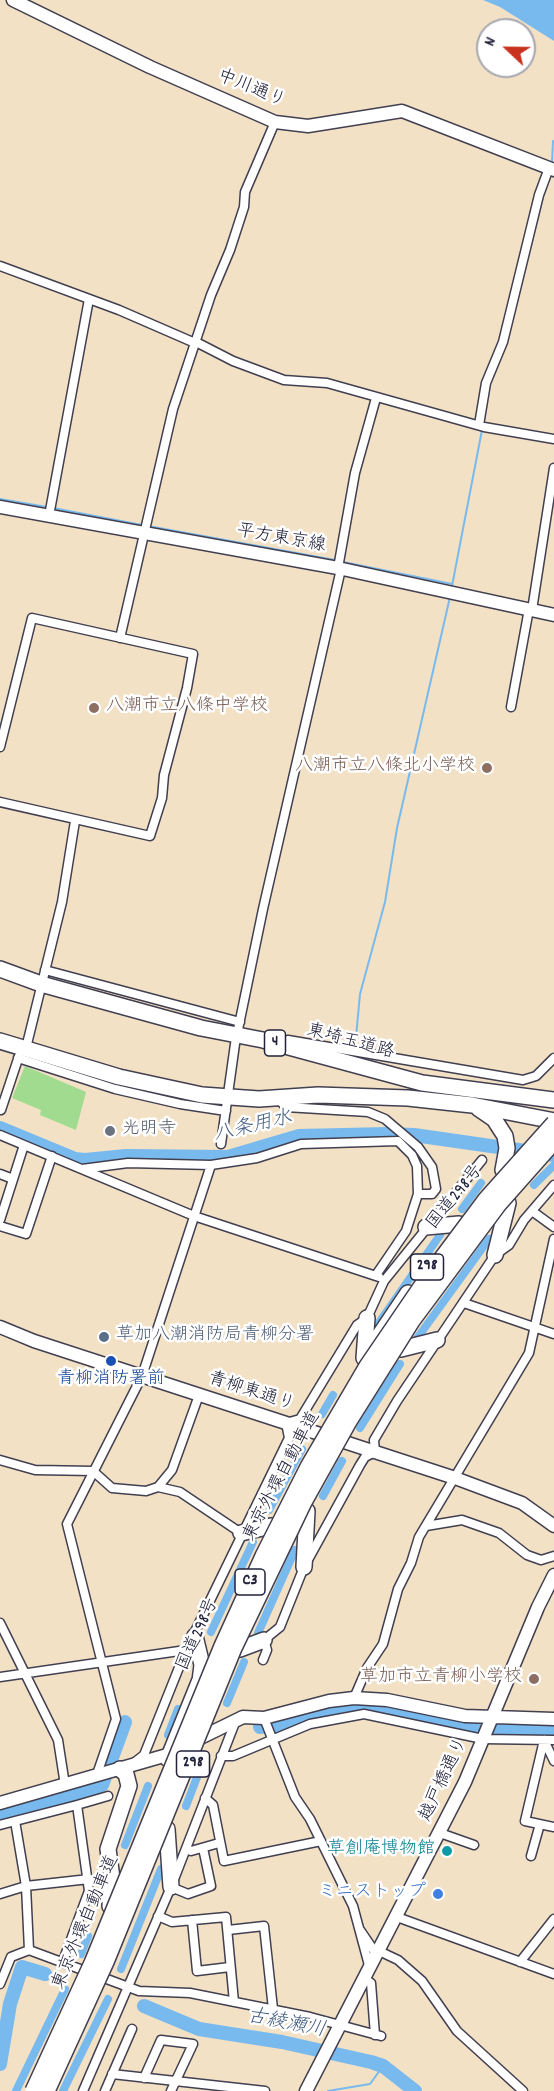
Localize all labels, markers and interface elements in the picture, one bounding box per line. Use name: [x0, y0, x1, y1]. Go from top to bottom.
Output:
north arrow: [476, 18, 536, 78]
text: N: [479, 34, 503, 50]
street label: 中川通り: [214, 67, 288, 113]
street label: 平方東京線: [235, 522, 327, 558]
place label: 八潮市立八條中学校: [106, 697, 268, 719]
marker: 八潮市立八條中学校: [87, 701, 101, 715]
place label: 八潮市立八條北小学校: [295, 757, 475, 779]
marker: 八潮市立八條北小学校: [480, 761, 494, 775]
street label: 東埼玉道路: [304, 1021, 396, 1065]
road number: 4: [264, 1030, 286, 1056]
water label: 八条用水: [211, 1107, 295, 1149]
place label: 光明寺: [122, 1120, 176, 1142]
marker: 光明寺: [103, 1124, 117, 1138]
street label: 国道298号: [423, 1161, 489, 1235]
road number: 298: [410, 1254, 444, 1280]
place label: 草加八潮消防局青柳分署: [116, 1326, 314, 1348]
marker: 草加八潮消防局青柳分署: [97, 1330, 111, 1344]
marker: 青柳消防署前: [104, 1354, 118, 1368]
street label: 青柳東通り: [205, 1369, 297, 1417]
place label: 青柳消防署前: [57, 1370, 165, 1392]
street label: 東京外環自動車道: [240, 1408, 326, 1546]
road number: C3: [235, 1569, 265, 1595]
street label: 国道298号: [173, 1595, 225, 1675]
place label: 草加市立青柳小学校: [360, 1668, 522, 1690]
marker: 草加市立青柳小学校: [527, 1672, 541, 1686]
street label: 越戸橋通り: [416, 1735, 474, 1825]
road number: 298: [176, 1751, 210, 1777]
place label: 草創庵博物館: [327, 1840, 435, 1862]
marker: 草創庵博物館: [440, 1844, 454, 1858]
street label: 東京外環自動車道: [49, 1853, 125, 1993]
place label: ミニストップ: [318, 1883, 426, 1905]
marker: ミニストップ: [431, 1887, 445, 1901]
water label: 古綾瀬川: [244, 2006, 328, 2044]

